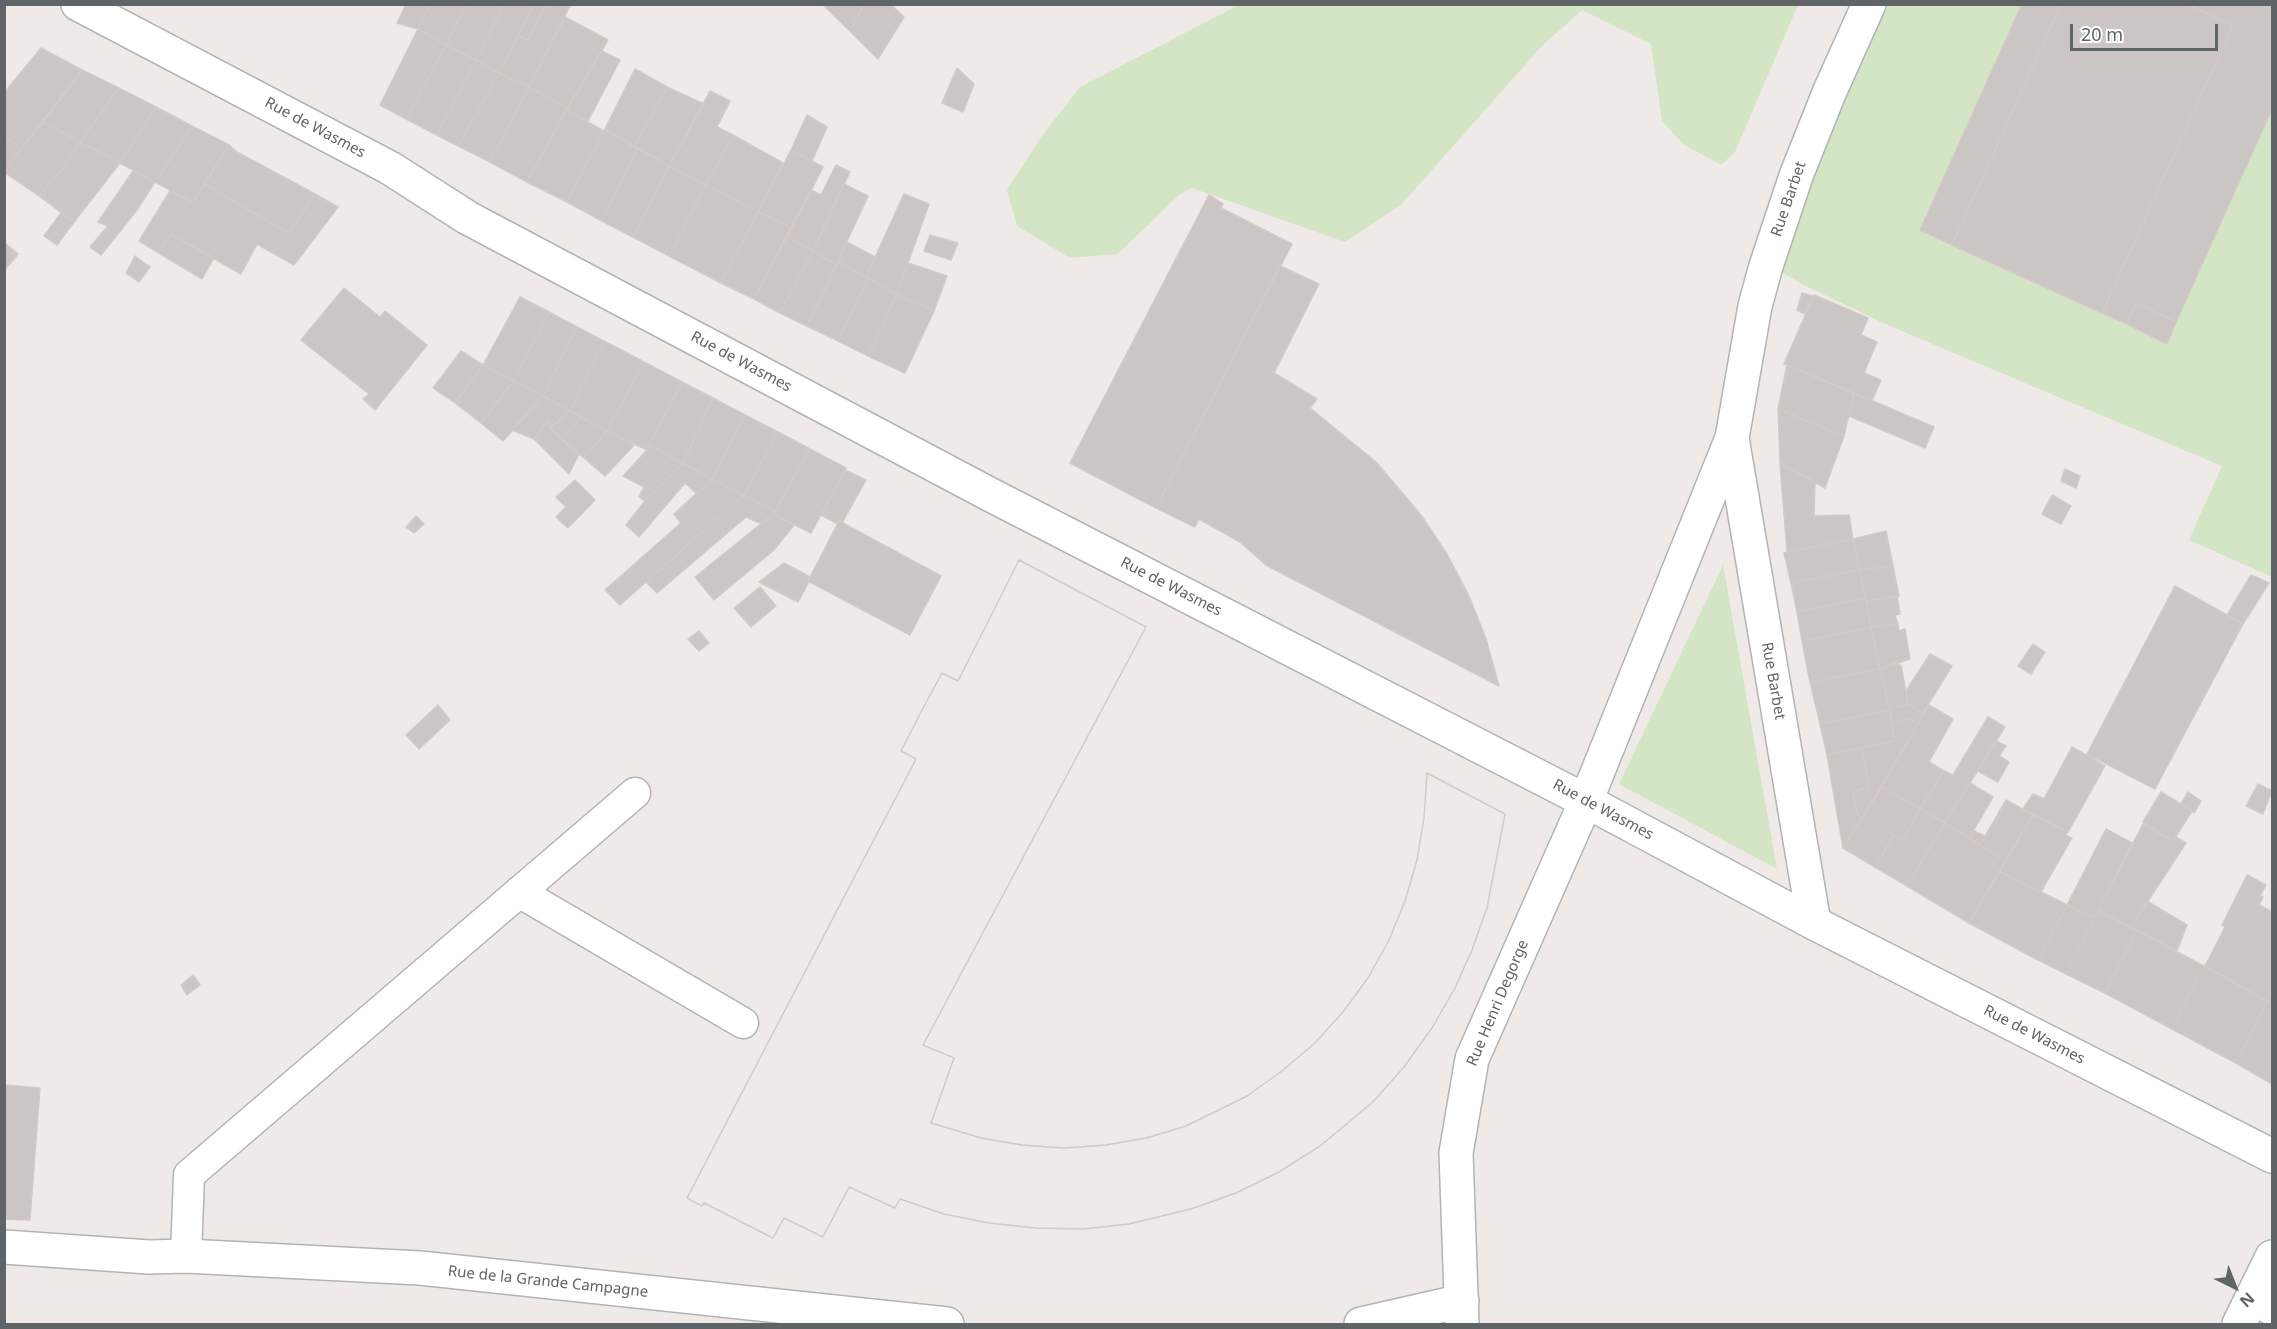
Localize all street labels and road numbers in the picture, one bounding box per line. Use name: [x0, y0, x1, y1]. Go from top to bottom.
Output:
street label: Rue de Wasmes: [262, 94, 368, 162]
street label: Rue Barbet: [1768, 159, 1810, 239]
street label: Rue de Wasmes: [688, 328, 794, 396]
street label: Rue de Wasmes: [1117, 554, 1225, 620]
street label: Rue Barbet: [1757, 641, 1789, 721]
street label: Rue de Wasmes: [1550, 776, 1656, 844]
street label: Rue Henri Degorge: [1463, 937, 1533, 1069]
street label: Rue de Wasmes: [1980, 1002, 2088, 1068]
street label: Rue de la Grande Campagne: [447, 1263, 649, 1301]

